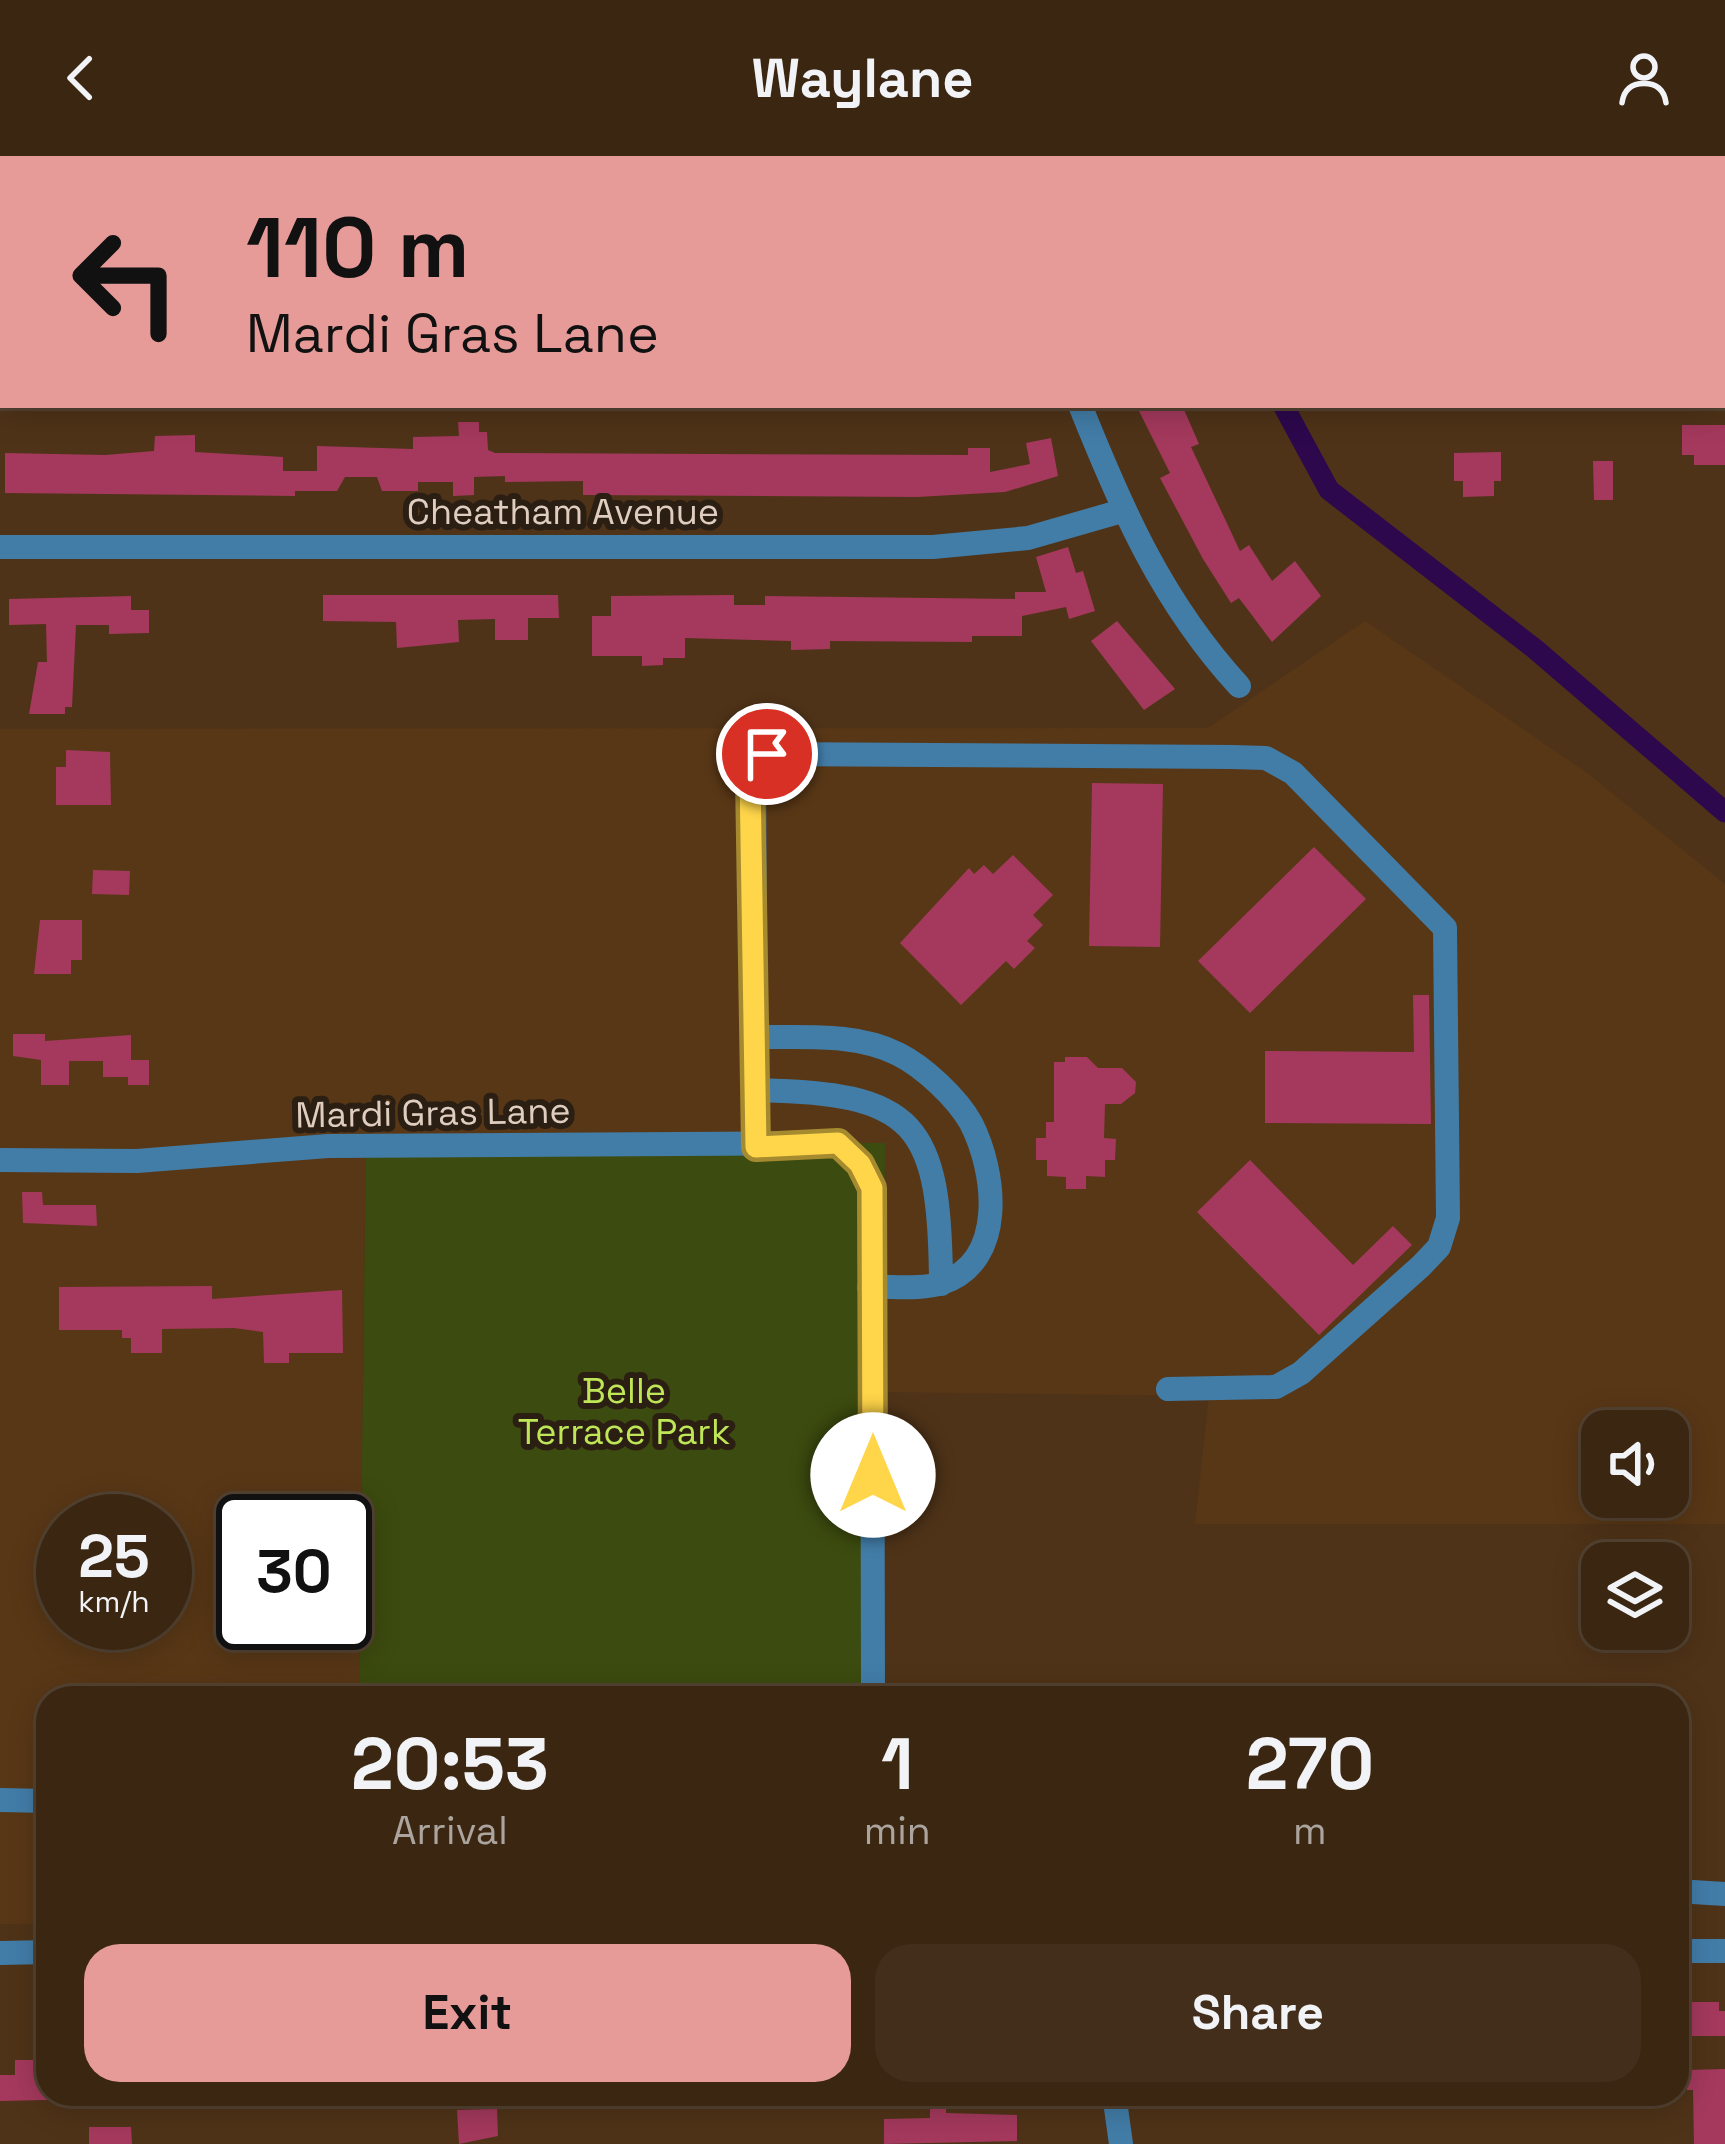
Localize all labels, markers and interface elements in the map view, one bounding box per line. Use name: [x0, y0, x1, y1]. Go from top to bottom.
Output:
text: Waylane: [752, 44, 973, 113]
icon: back: [48, 45, 114, 111]
icon: person: [1611, 45, 1677, 111]
text: 110 m: [246, 194, 469, 302]
icon: left: [48, 204, 204, 360]
text: Mardi Gras Lane: [246, 299, 659, 368]
street label: Cheatham Avenue: [407, 489, 719, 535]
pin: [716, 703, 818, 805]
icon: arrive: [734, 721, 800, 787]
street label: Mardi Gras Lane: [295, 1088, 571, 1138]
park label: Belle Terrace Park: [518, 1368, 730, 1455]
map controls: [1581, 1410, 1689, 1650]
button: sound: [1581, 1410, 1689, 1518]
position arrow: [810, 1412, 936, 1538]
speed limit sign: 30: [216, 1494, 372, 1650]
text: 25: [78, 1518, 150, 1595]
button: layers: [1581, 1542, 1689, 1650]
text: km/h: [78, 1582, 150, 1621]
text: 20:53: [351, 1718, 549, 1810]
text: 1: [881, 1718, 914, 1810]
text: 270: [1246, 1718, 1374, 1810]
text: Arrival: [392, 1806, 508, 1855]
text: min: [864, 1806, 931, 1855]
text: m: [1293, 1806, 1327, 1855]
button: Exit: [84, 1944, 851, 2082]
button: Share: [875, 1944, 1641, 2082]

